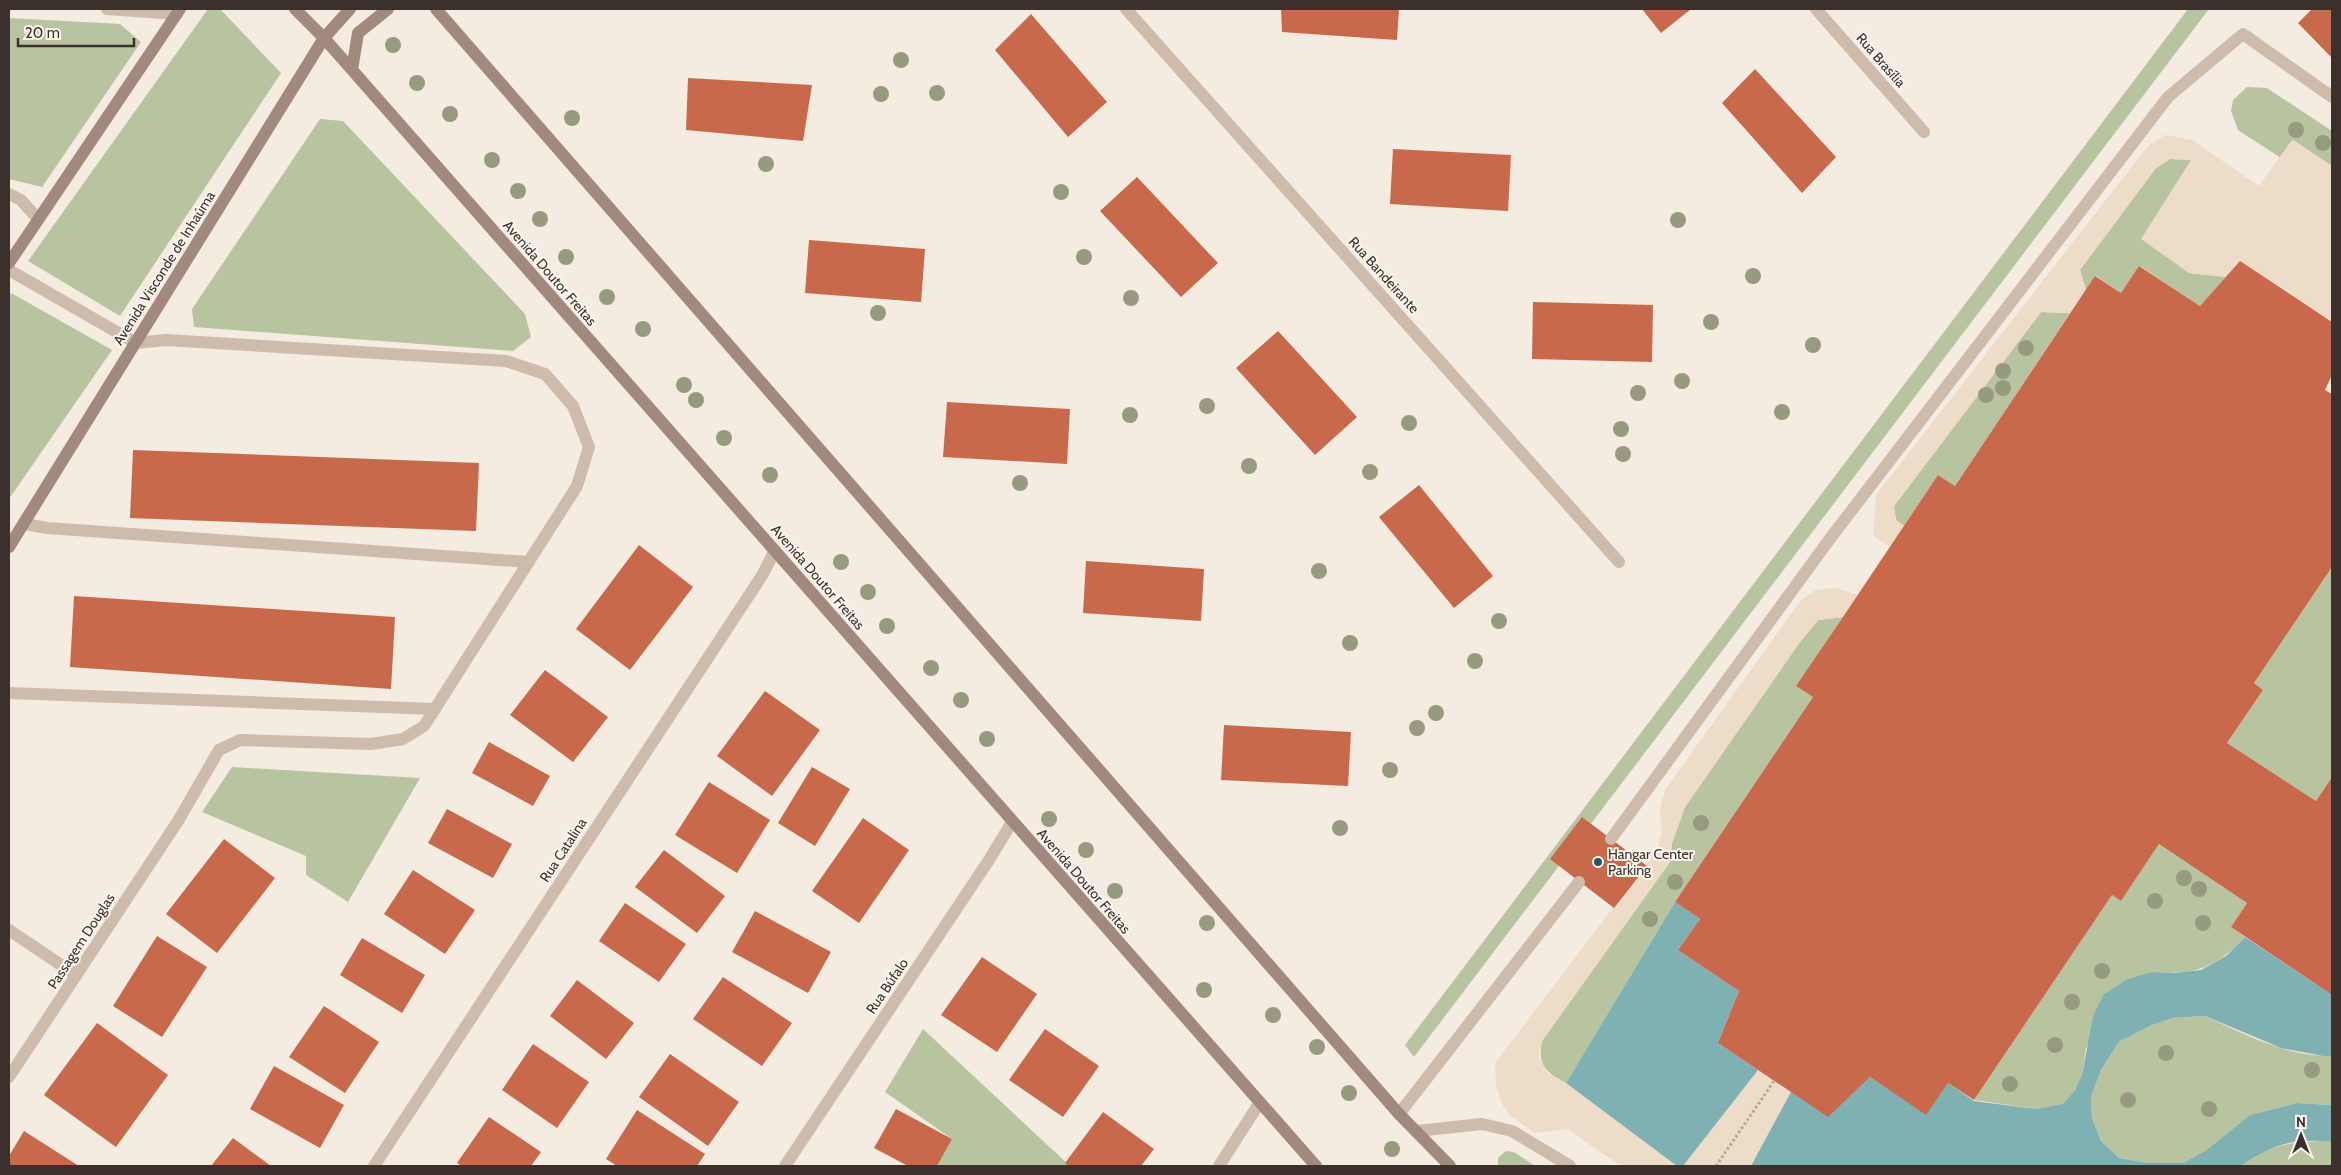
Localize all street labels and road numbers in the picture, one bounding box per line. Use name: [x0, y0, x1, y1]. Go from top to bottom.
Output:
street label: Rua Brasília: [1852, 29, 1910, 91]
street label: Avenida Visconde de Inhaúma: [109, 187, 219, 348]
street label: Avenida Doutor Freitas: [499, 217, 601, 330]
street label: Rua Bandeirante: [1345, 233, 1423, 317]
street label: Avenida Doutor Freitas: [767, 521, 869, 634]
street label: Rua Catalina: [536, 814, 591, 885]
street label: Avenida Doutor Freitas: [1033, 825, 1135, 938]
street label: Passagem Douglas: [43, 890, 119, 992]
street label: Rua Búfalo: [862, 954, 912, 1017]

